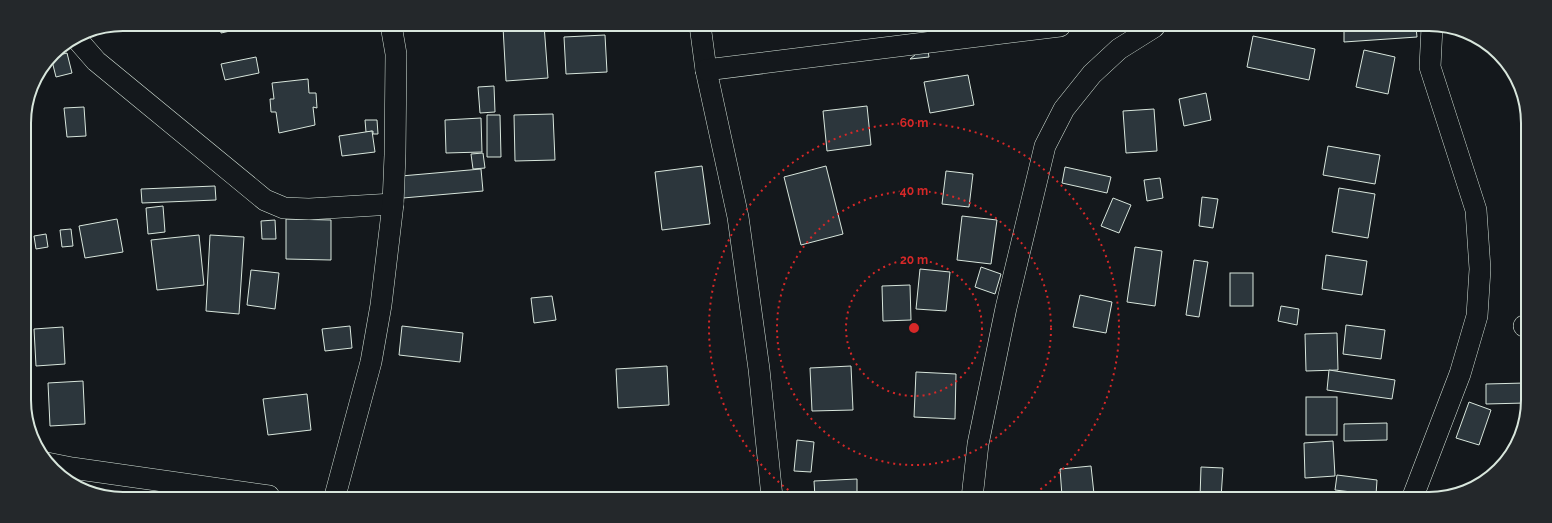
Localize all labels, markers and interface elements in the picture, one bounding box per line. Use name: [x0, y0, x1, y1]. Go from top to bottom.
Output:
text: 60 m: [900, 116, 928, 130]
text: 40 m: [900, 184, 928, 198]
text: 20 m: [900, 253, 928, 267]
centre of rings: [907, 321, 921, 335]

